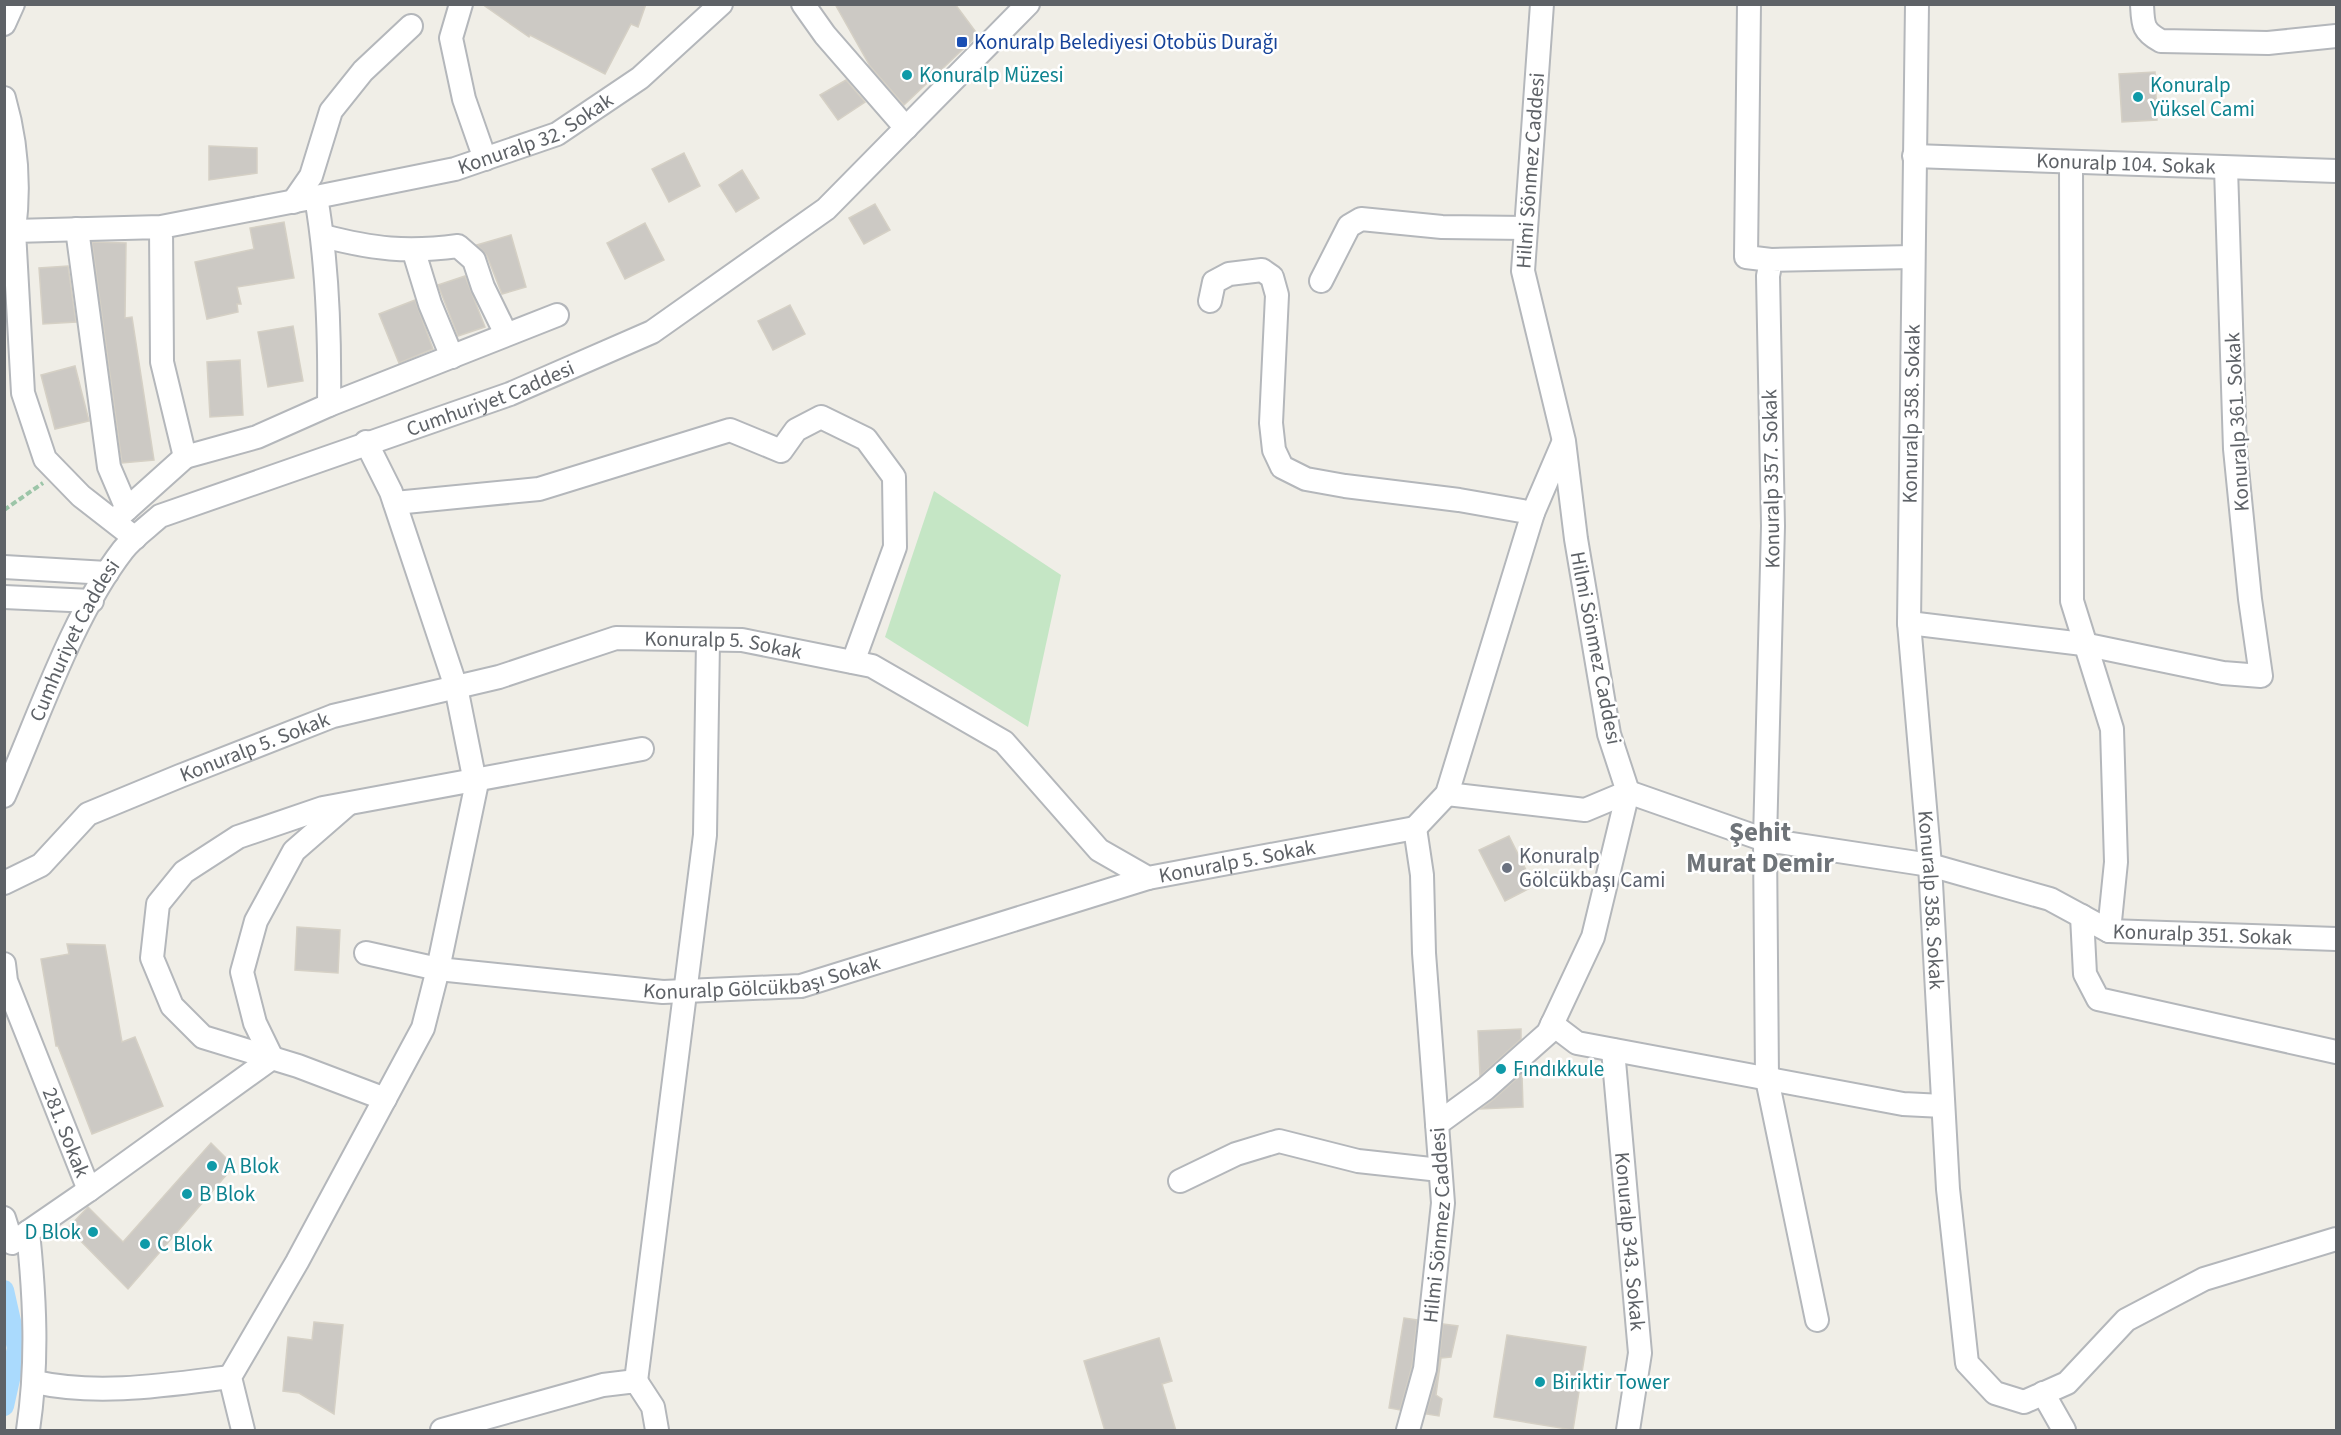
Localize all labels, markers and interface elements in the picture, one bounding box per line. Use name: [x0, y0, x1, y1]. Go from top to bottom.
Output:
place label: Konuralp Belediyesi Otobüs Durağı: [974, 27, 1278, 57]
marker: Konuralp Belediyesi Otobüs Durağı: [955, 35, 969, 49]
place label: Konuralp Müzesi: [919, 60, 1064, 90]
marker: Konuralp Müzesi: [900, 68, 914, 82]
place label: Konuralp Yüksel Cami: [2149, 70, 2255, 124]
street label: Hilmi Sönmez Caddesi: [1508, 72, 1552, 270]
street label: Konuralp 32. Sokak: [454, 85, 620, 182]
marker: Konuralp Yüksel Cami: [2131, 90, 2145, 104]
street label: Konuralp 104. Sokak: [2036, 145, 2217, 182]
street label: Konuralp 358. Sokak: [1894, 323, 1928, 504]
street label: Konuralp 361. Sokak: [2217, 331, 2257, 512]
street label: Cumhuriyet Caddesi: [402, 353, 579, 444]
street label: Konuralp 357. Sokak: [1754, 388, 1788, 569]
street label: Hilmi Sönmez Caddesi: [1563, 549, 1629, 747]
street label: Cumhuriyet Caddesi: [22, 553, 127, 726]
street label: Konuralp 5. Sokak: [644, 623, 805, 667]
street label: Konuralp 5. Sokak: [175, 704, 334, 790]
street label: Konuralp 358. Sokak: [1910, 809, 1952, 991]
district label: Şehit Murat Demir: [1686, 813, 1834, 883]
street label: Konuralp 5. Sokak: [1156, 832, 1318, 891]
place label: Konuralp Gölcükbaşı Cami: [1519, 841, 1665, 895]
marker: Konuralp Gölcükbaşı Cami: [1500, 861, 1514, 875]
street label: Konuralp 351. Sokak: [2112, 916, 2293, 952]
street label: Konuralp Gölcükbaşı Sokak: [642, 947, 884, 1007]
place label: Fındıkkule: [1513, 1054, 1604, 1084]
marker: Fındıkkule: [1494, 1062, 1508, 1076]
street label: 281. Sokak: [35, 1083, 98, 1182]
street label: Hilmi Sönmez Caddesi: [1415, 1126, 1458, 1324]
place label: A Blok: [224, 1151, 280, 1181]
street label: Konuralp 343. Sokak: [1607, 1151, 1653, 1333]
marker: A Blok: [205, 1159, 219, 1173]
place label: B Blok: [199, 1179, 256, 1209]
marker: B Blok: [180, 1187, 194, 1201]
place label: D Blok: [24, 1217, 82, 1247]
marker: D Blok: [86, 1225, 100, 1239]
place label: C Blok: [157, 1229, 213, 1259]
marker: C Blok: [138, 1237, 152, 1251]
place label: Biriktir Tower: [1552, 1367, 1670, 1397]
marker: Biriktir Tower: [1533, 1375, 1547, 1389]

